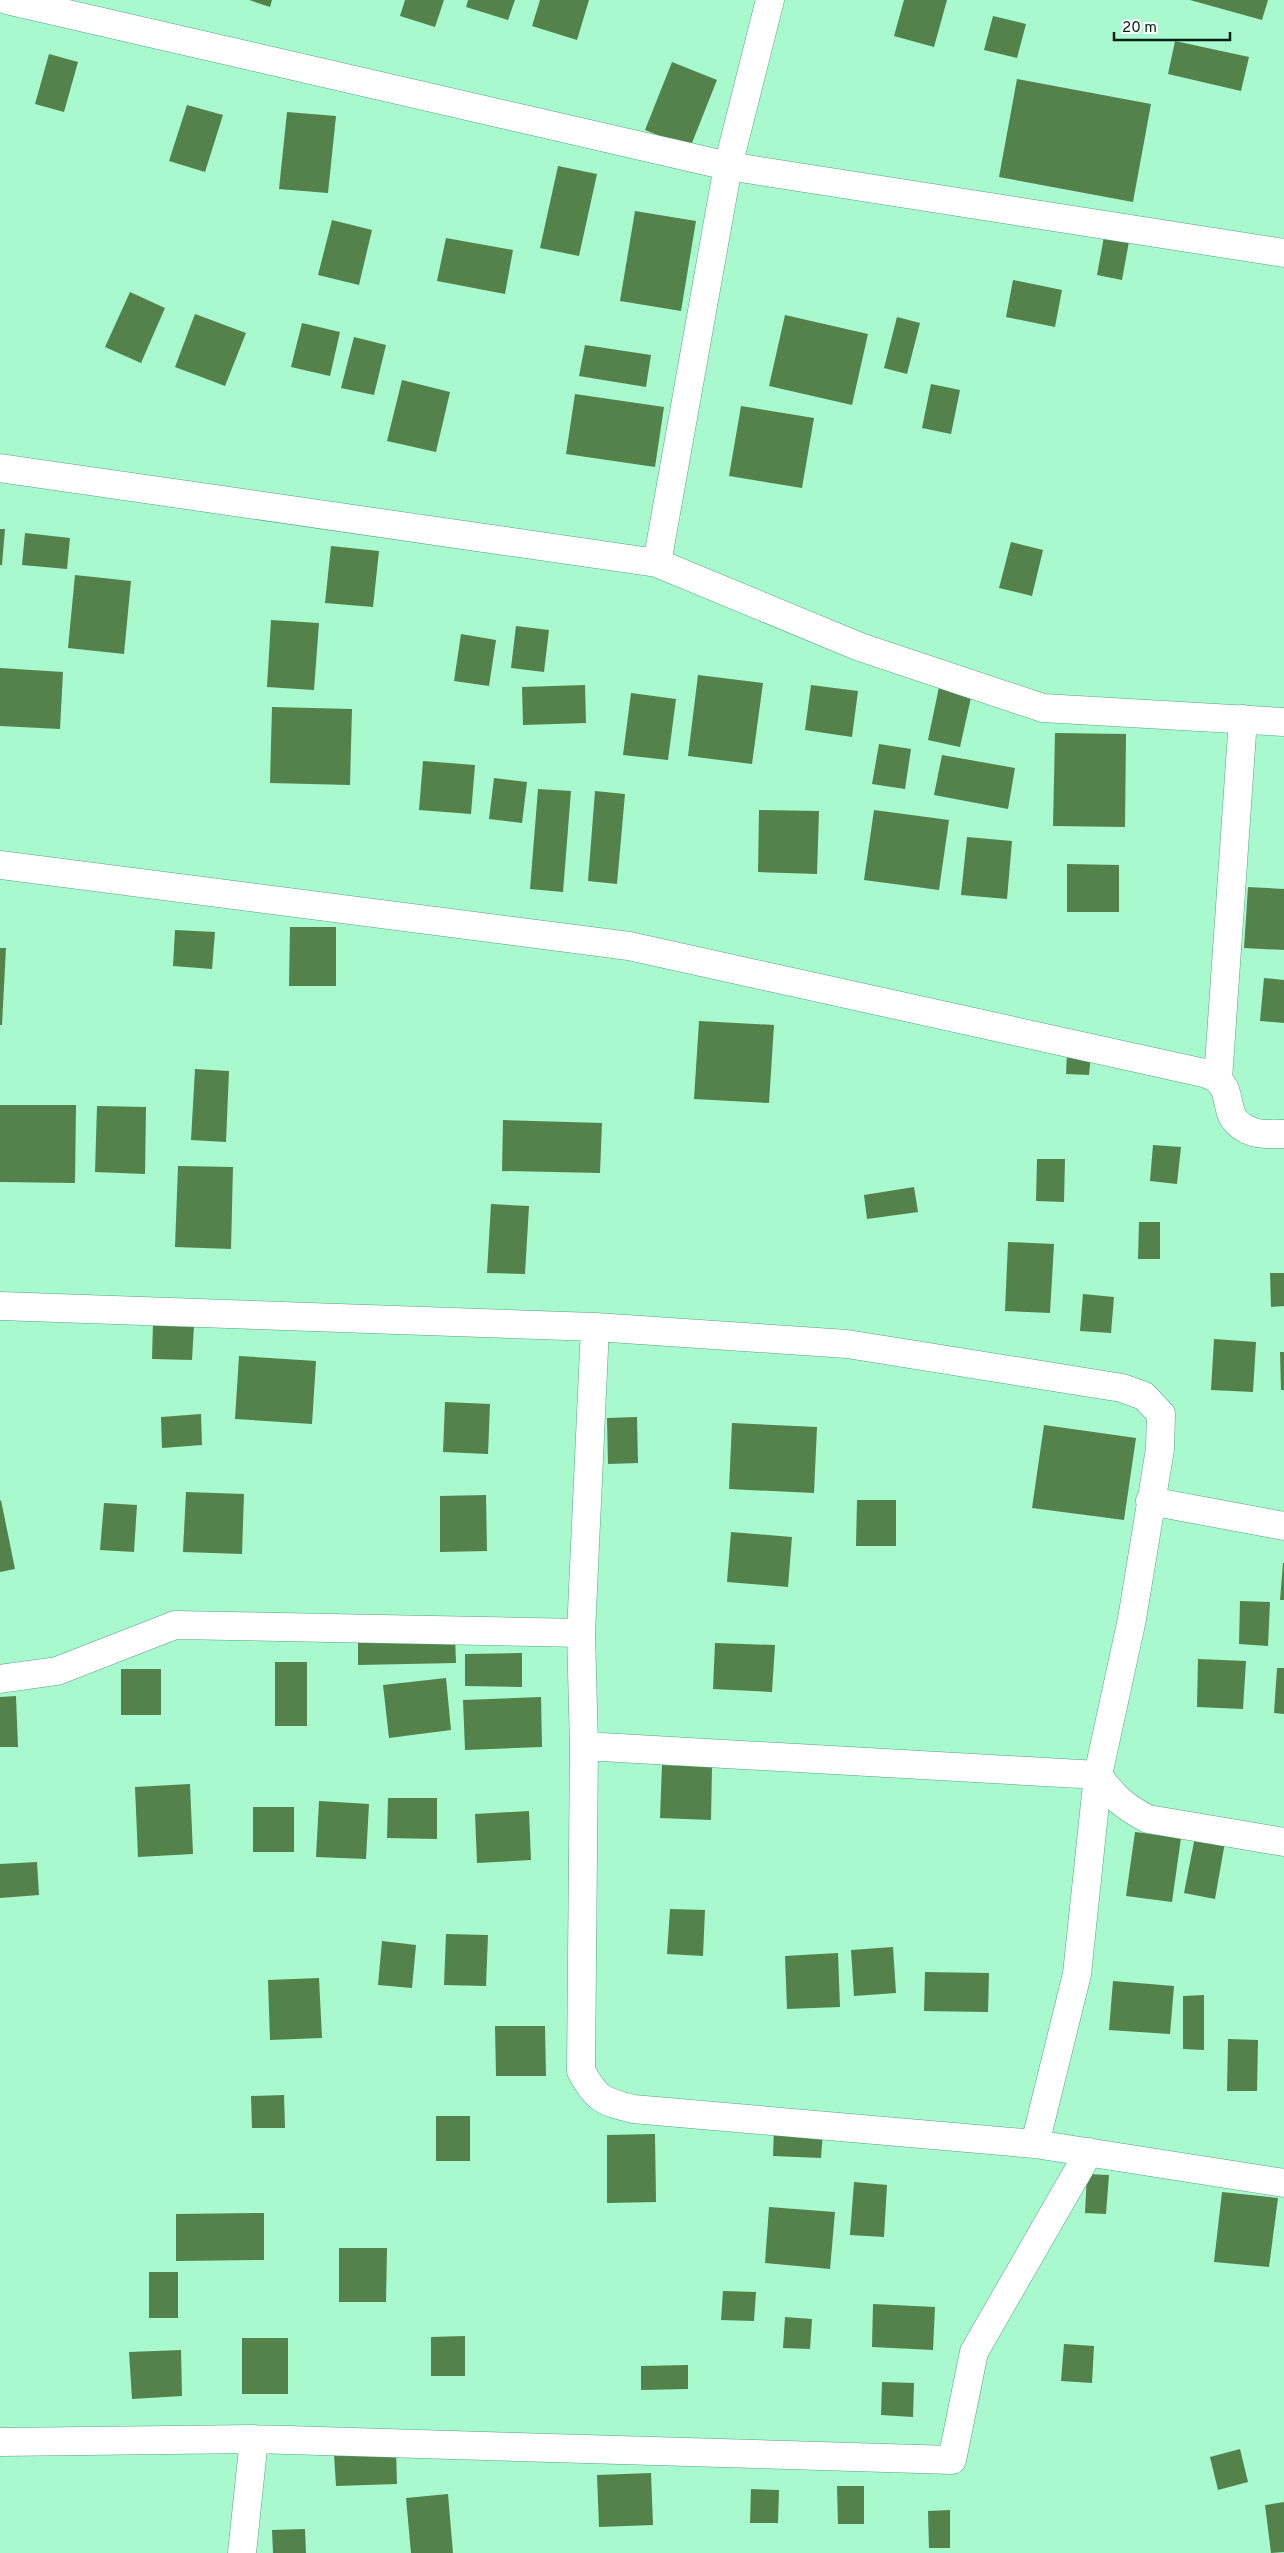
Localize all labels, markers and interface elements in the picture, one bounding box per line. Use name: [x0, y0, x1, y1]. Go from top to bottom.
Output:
scale bar: [1114, 10, 1230, 42]
text: 20 m: [1122, 19, 1157, 38]

